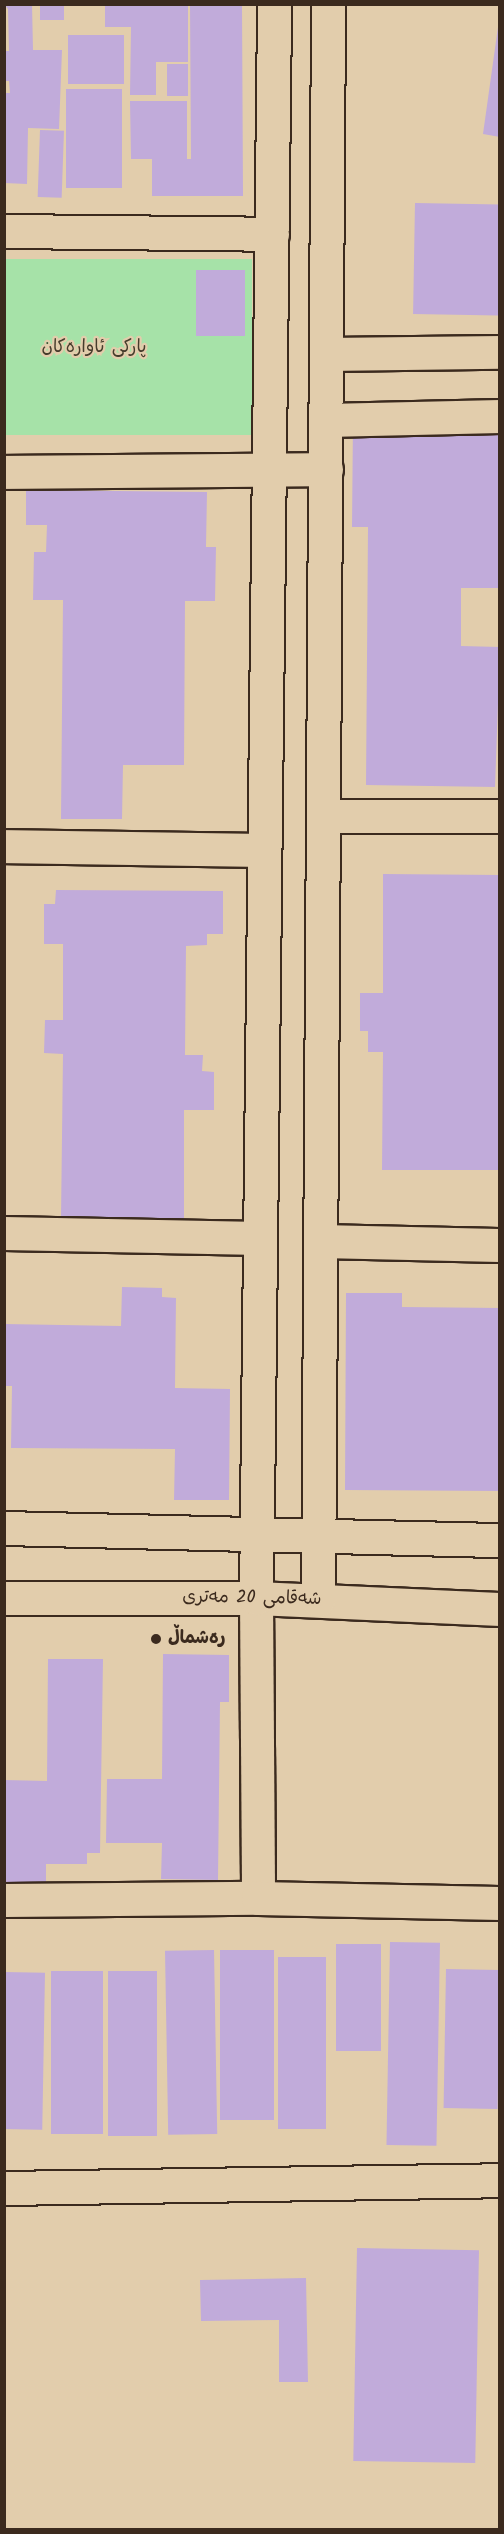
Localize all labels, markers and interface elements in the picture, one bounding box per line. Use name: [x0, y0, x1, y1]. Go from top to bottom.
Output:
park label: پارکی ئاوارەکان: [42, 337, 146, 359]
street label: شەقامی 20 مەتری: [182, 1587, 322, 1611]
place label: رەشماڵ: [168, 1628, 225, 1650]
marker: رەشماڵ: [149, 1632, 163, 1646]

